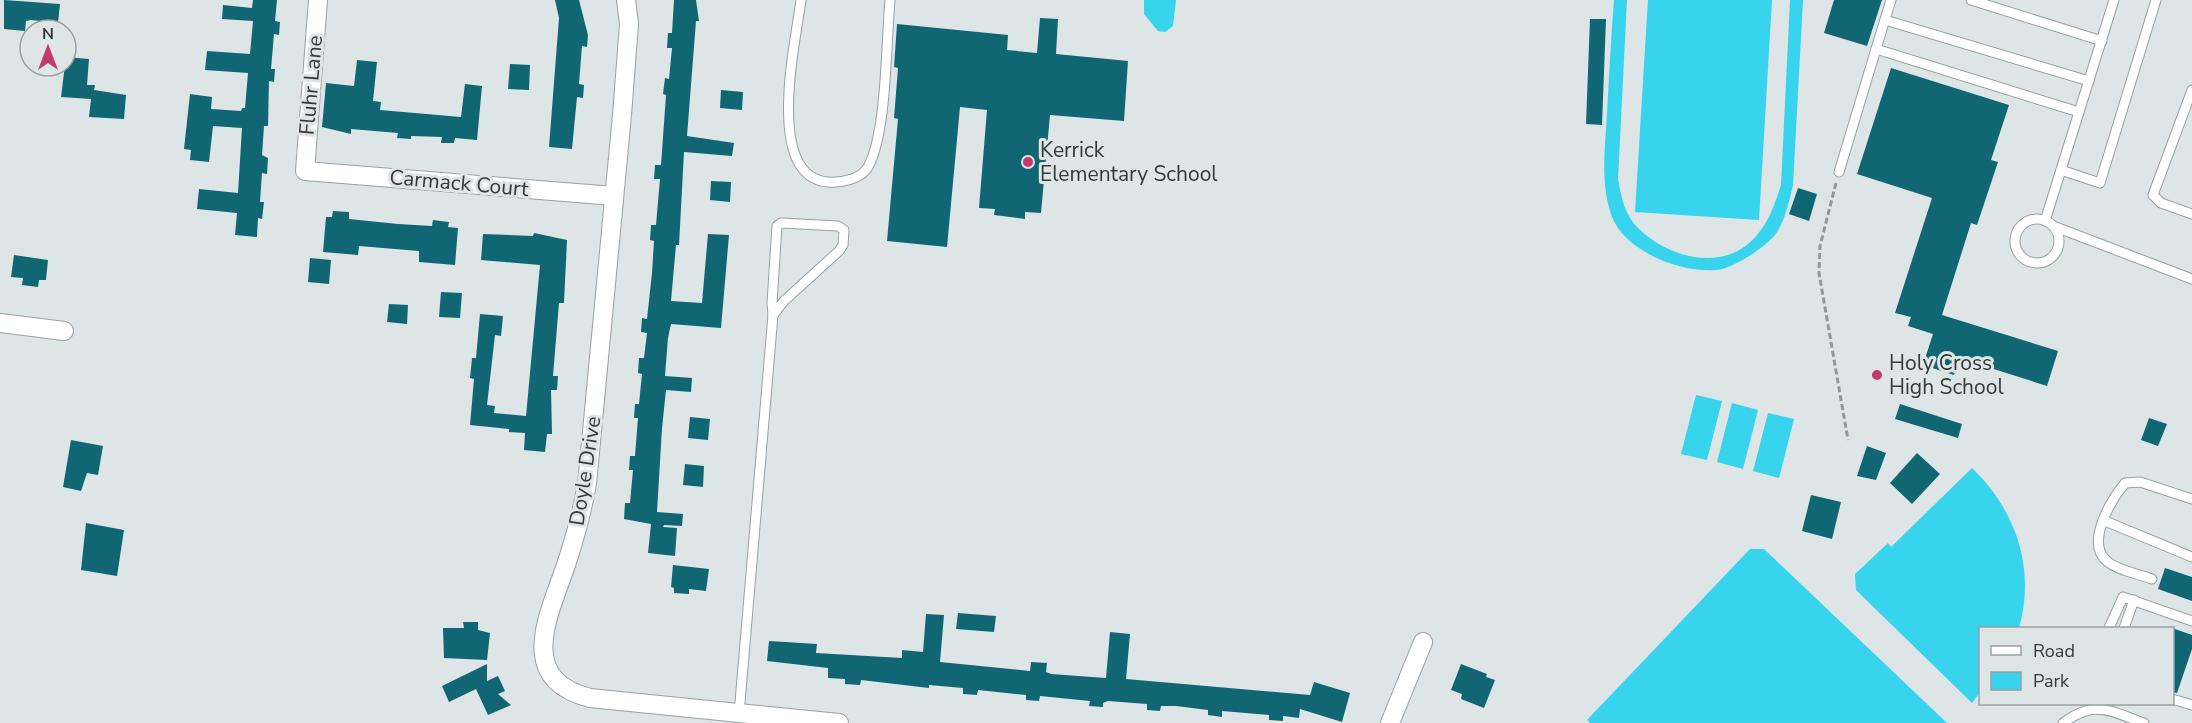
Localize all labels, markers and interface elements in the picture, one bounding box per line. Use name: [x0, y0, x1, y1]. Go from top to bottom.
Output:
north arrow: [18, 18, 78, 78]
text: N: [42, 23, 54, 45]
street label: Fluhr Lane: [293, 34, 329, 136]
place label: Kerrick Elementary School: [1040, 136, 1218, 188]
marker: Kerrick Elementary School: [1021, 155, 1035, 169]
street label: Carmack Court: [388, 163, 530, 203]
place label: Holy Cross High School: [1889, 349, 2004, 401]
marker: Holy Cross High School: [1870, 368, 1884, 382]
street label: Doyle Drive: [563, 414, 607, 528]
legend: [1979, 627, 2174, 705]
text: Road: [2033, 639, 2075, 663]
text: Park: [2033, 669, 2070, 693]

